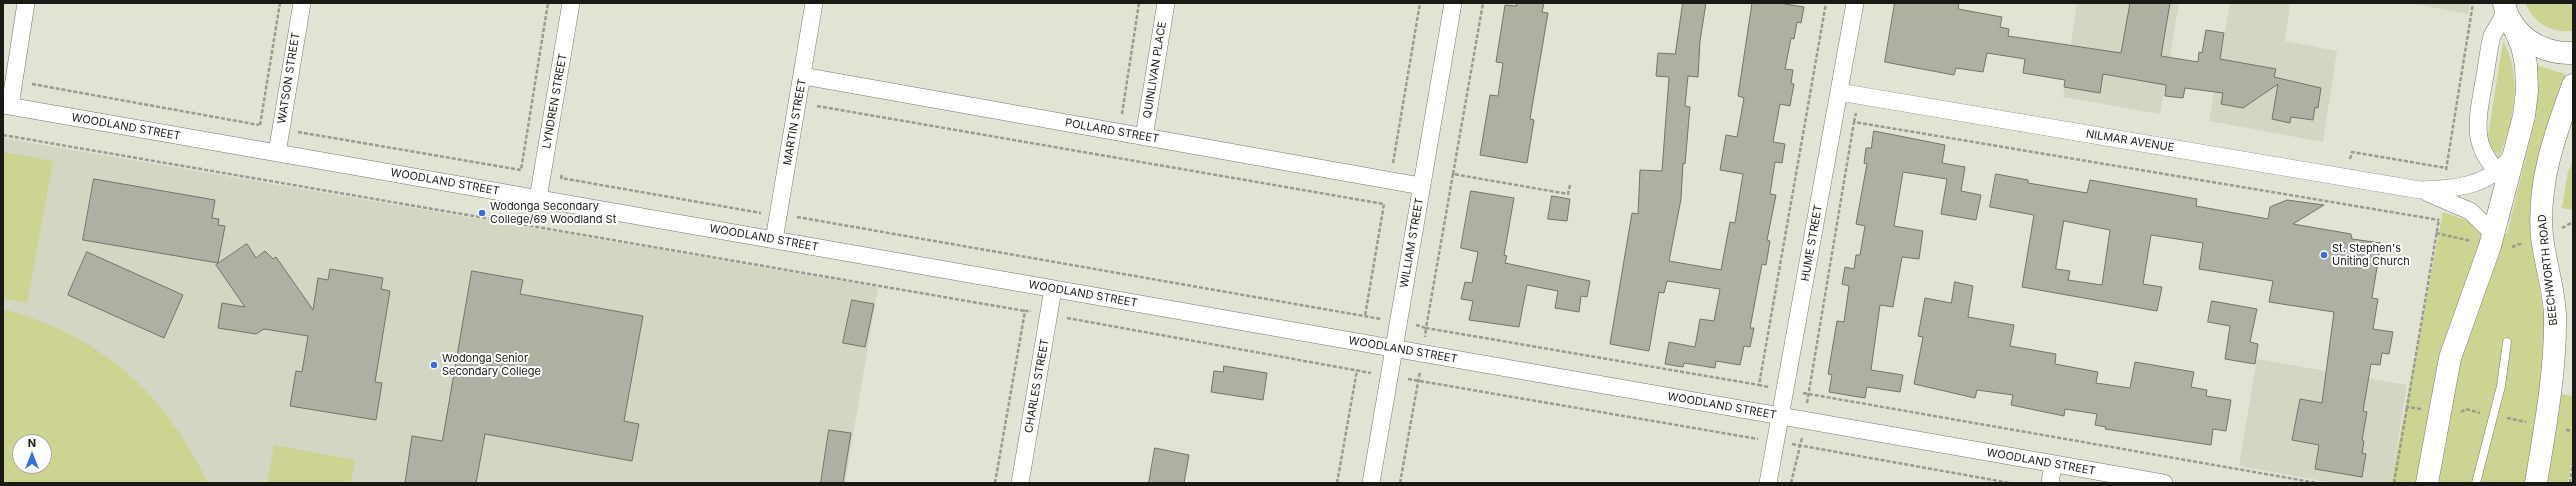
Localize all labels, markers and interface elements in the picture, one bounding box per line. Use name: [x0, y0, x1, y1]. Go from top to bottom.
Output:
street label: QUINLIVAN PLACE: [1141, 21, 1169, 119]
street label: WATSON STREET: [275, 31, 303, 125]
street label: LYNDREN STREET: [540, 52, 570, 150]
street label: MARTIN STREET: [781, 78, 809, 166]
street label: WOODLAND STREET: [71, 111, 181, 143]
street label: POLLARD STREET: [1064, 116, 1160, 146]
street label: NILMAR AVENUE: [2085, 127, 2175, 155]
street label: WOODLAND STREET: [390, 166, 500, 198]
street label: WILLIAM STREET: [1398, 197, 1426, 289]
place label: Wodonga Secondary College/69 Woodland St: [490, 200, 616, 226]
street label: HUME STREET: [1799, 204, 1825, 282]
marker: Wodonga Secondary College/69 Woodland St: [477, 208, 487, 218]
street label: BEECHWORTH ROAD: [2536, 214, 2560, 326]
street label: WOODLAND STREET: [709, 222, 819, 254]
place label: St. Stephen's Uniting Church: [2332, 242, 2410, 268]
marker: St. Stephen's Uniting Church: [2319, 250, 2329, 260]
street label: WOODLAND STREET: [1028, 278, 1138, 310]
street label: WOODLAND STREET: [1348, 334, 1458, 366]
street label: CHARLES STREET: [1022, 338, 1052, 434]
place label: Wodonga Senior Secondary College: [442, 352, 541, 378]
marker: Wodonga Senior Secondary College: [429, 360, 439, 370]
street label: WOODLAND STREET: [1667, 390, 1777, 422]
north arrow: [12, 434, 52, 474]
text: N: [28, 436, 36, 450]
street label: WOODLAND STREET: [1986, 446, 2096, 478]

